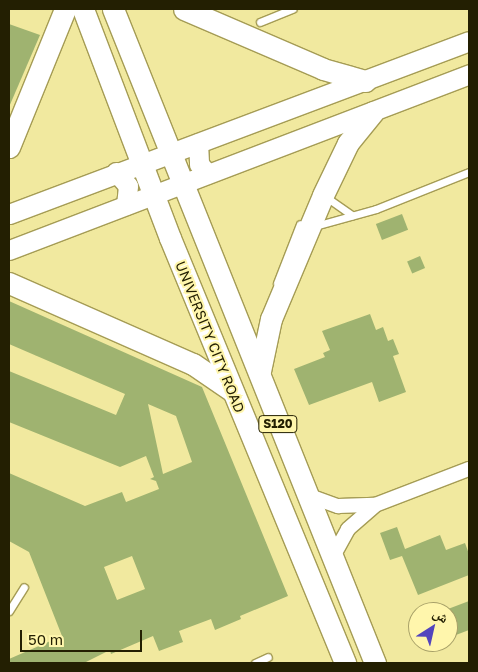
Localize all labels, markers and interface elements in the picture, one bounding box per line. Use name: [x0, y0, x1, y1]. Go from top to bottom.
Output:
street label: UNIVERSITY CITY ROAD: [172, 259, 248, 415]
road number: S120: [258, 414, 298, 434]
north arrow: [408, 602, 458, 652]
text: ش: [430, 604, 452, 626]
scale bar: [22, 620, 145, 652]
text: 50 m: [28, 630, 63, 648]

